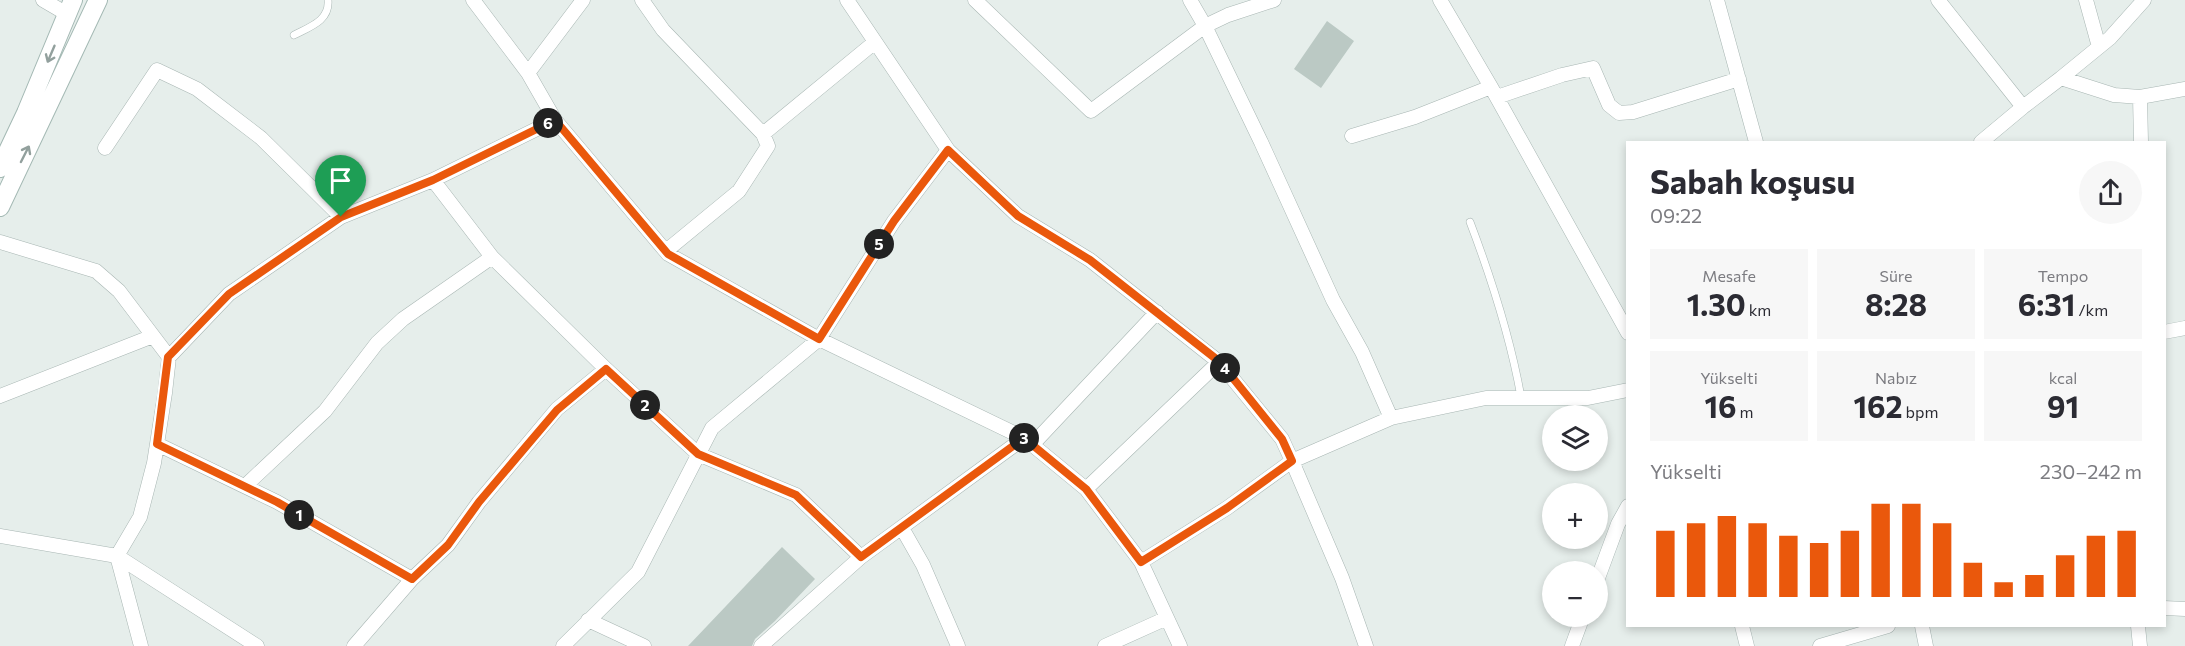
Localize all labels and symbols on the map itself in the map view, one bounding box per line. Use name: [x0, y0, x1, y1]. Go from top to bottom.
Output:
one-way arrow: [45, 44, 56, 63]
pin: 6: [533, 108, 563, 138]
one-way arrow: [20, 146, 32, 164]
pin: [315, 155, 366, 217]
pin: 5: [864, 229, 894, 259]
pin: 4: [1210, 353, 1240, 383]
pin: 2: [630, 390, 660, 420]
pin: 3: [1009, 423, 1039, 453]
pin: 1: [284, 500, 314, 530]

